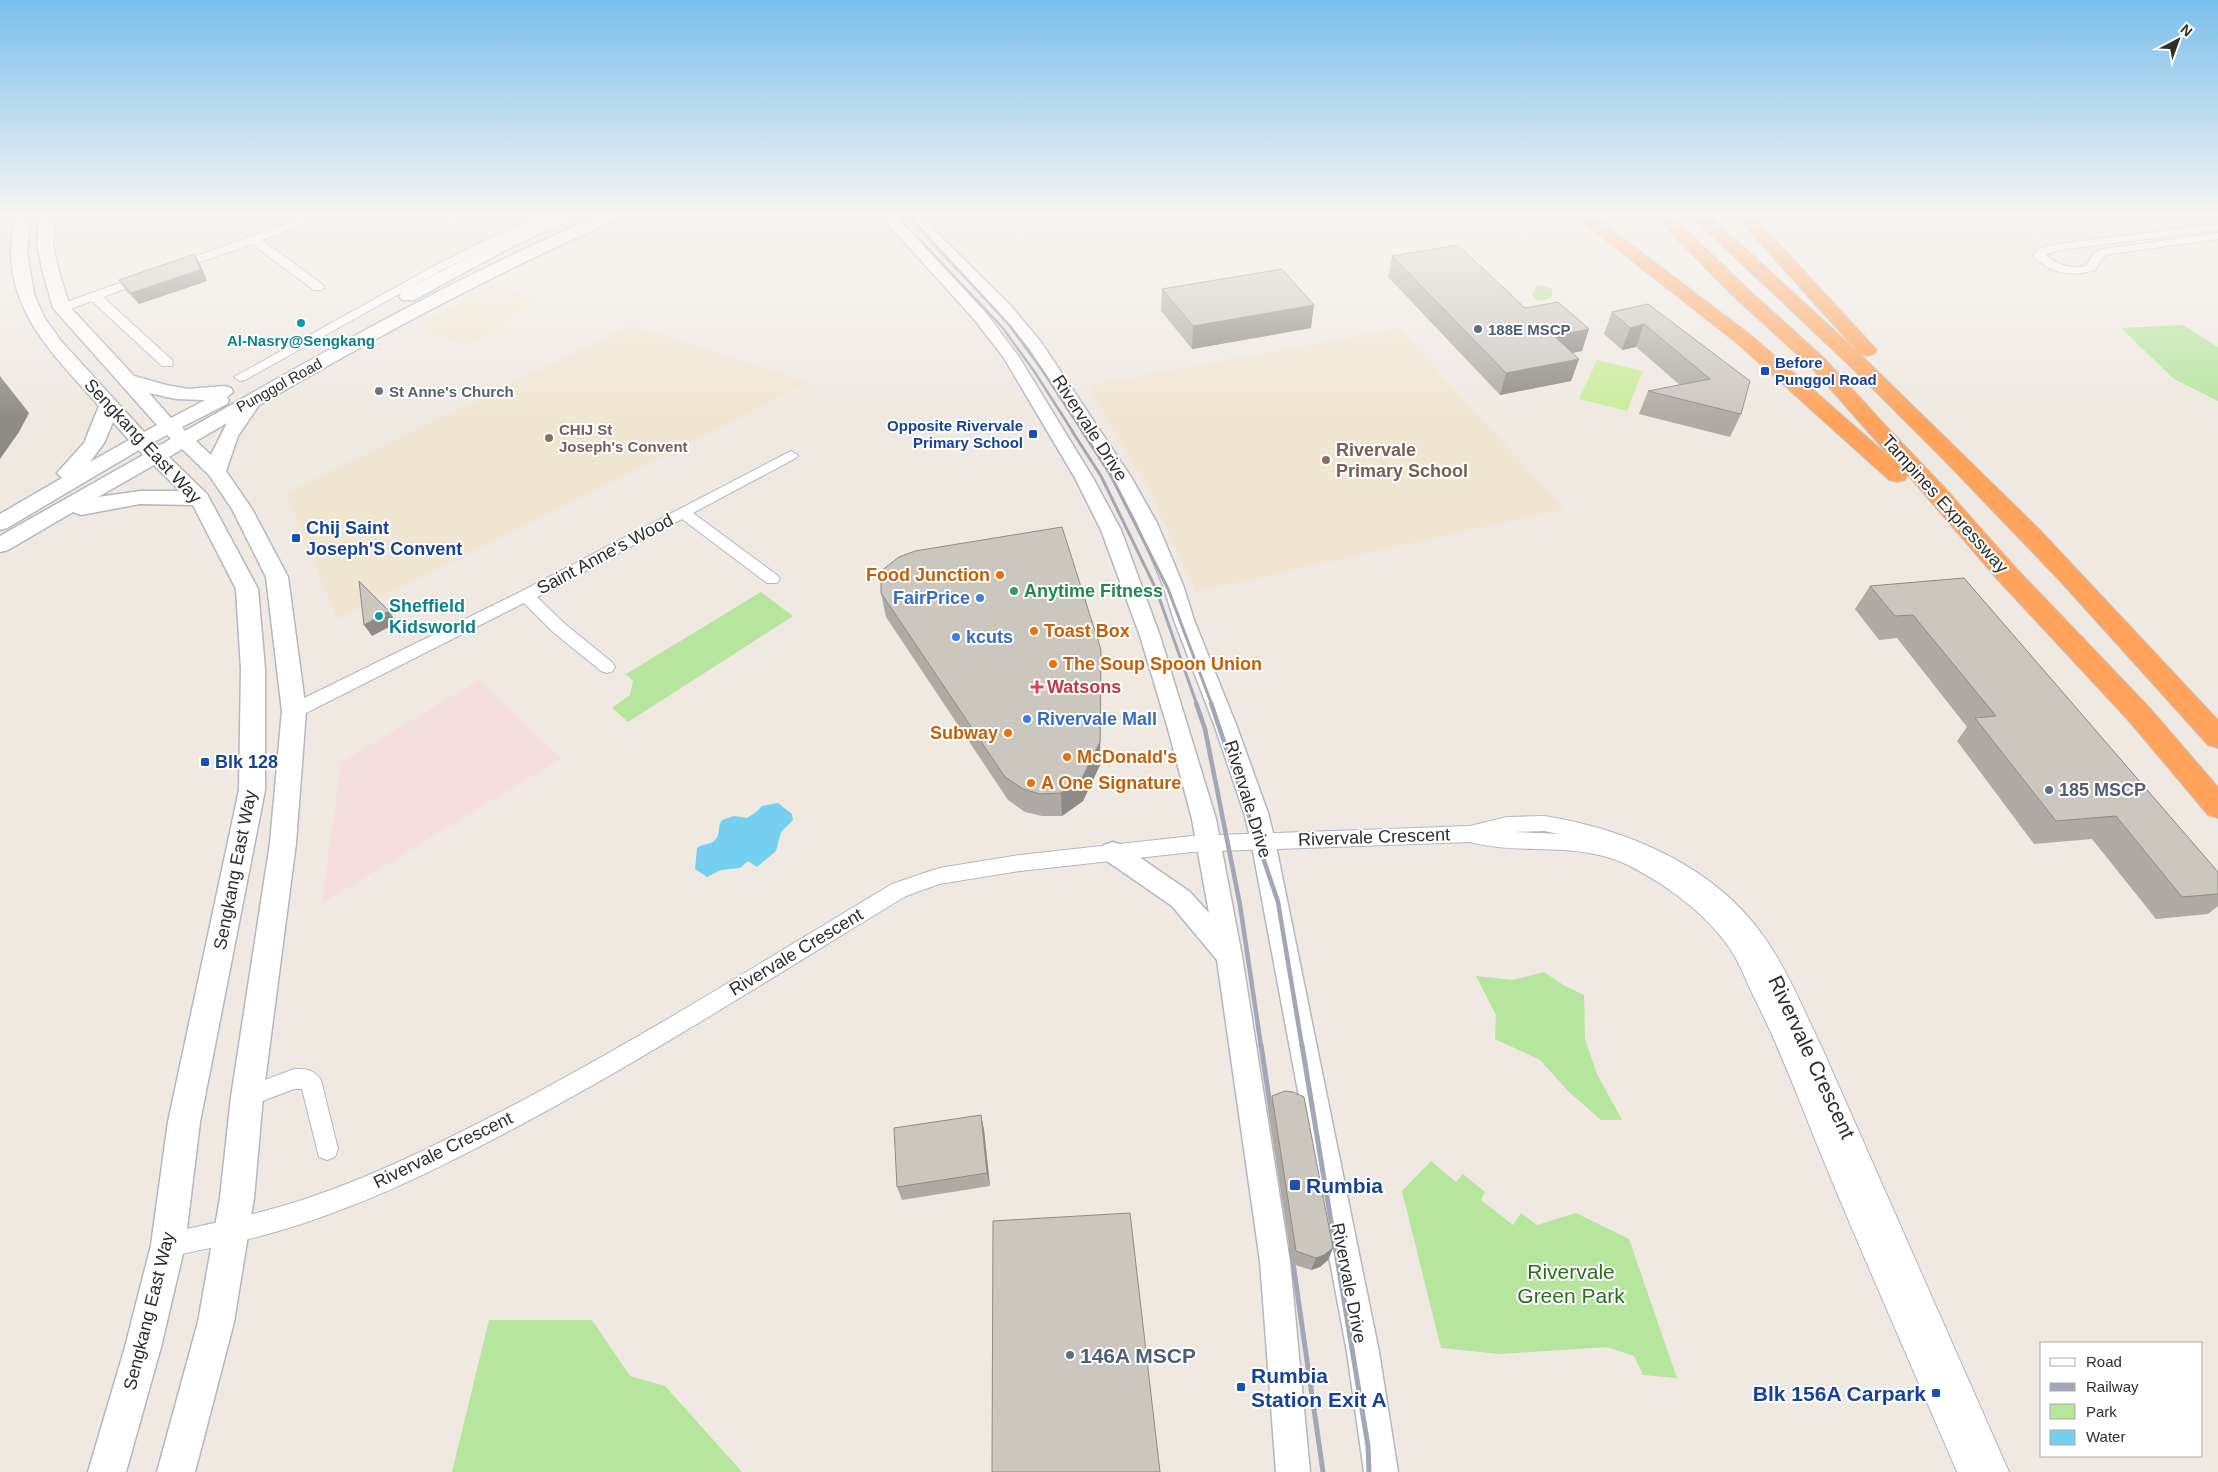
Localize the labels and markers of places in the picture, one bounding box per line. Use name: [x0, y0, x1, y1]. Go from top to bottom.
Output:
marker: Al-Nasry@Sengkang: [295, 317, 307, 329]
place label: 188E MSCP: [1488, 321, 1571, 338]
marker: 188E MSCP: [1472, 323, 1484, 335]
place label: Al-Nasry@Sengkang: [227, 332, 375, 349]
place label: Before Punggol Road: [1775, 354, 1877, 388]
marker: Before Punggol Road: [1759, 365, 1771, 377]
place label: St Anne's Church: [389, 383, 514, 400]
marker: St Anne's Church: [373, 385, 385, 397]
place label: Opposite Rivervale Primary School: [887, 417, 1023, 451]
place label: CHIJ St Joseph's Convent: [559, 421, 688, 455]
marker: Opposite Rivervale Primary School: [1027, 428, 1039, 440]
marker: CHIJ St Joseph's Convent: [543, 432, 555, 444]
place label: Rivervale Primary School: [1336, 440, 1468, 481]
marker: Rivervale Primary School: [1320, 454, 1332, 466]
place label: Chij Saint Joseph'S Convent: [306, 518, 462, 559]
marker: Chij Saint Joseph'S Convent: [290, 532, 302, 544]
place label: Food Junction: [866, 565, 990, 585]
marker: Food Junction: [994, 569, 1006, 581]
place label: Anytime Fitness: [1024, 581, 1163, 601]
marker: Anytime Fitness: [1008, 585, 1020, 597]
place label: FairPrice: [893, 588, 970, 608]
marker: FairPrice: [974, 592, 986, 604]
place label: Sheffield Kidsworld: [389, 596, 476, 637]
marker: Sheffield Kidsworld: [373, 610, 385, 622]
place label: Toast Box: [1044, 621, 1130, 641]
marker: Toast Box: [1028, 625, 1040, 637]
place label: kcuts: [966, 627, 1013, 647]
marker: kcuts: [950, 631, 962, 643]
place label: The Soup Spoon Union: [1063, 654, 1262, 674]
marker: The Soup Spoon Union: [1047, 658, 1059, 670]
place label: Watsons: [1047, 677, 1121, 697]
marker: Watsons: [1031, 681, 1043, 693]
place label: Rivervale Mall: [1037, 709, 1157, 729]
marker: Rivervale Mall: [1021, 713, 1033, 725]
place label: Subway: [930, 723, 998, 743]
marker: Subway: [1002, 727, 1014, 739]
place label: McDonald's: [1077, 747, 1177, 767]
marker: McDonald's: [1061, 751, 1073, 763]
place label: Blk 128: [215, 752, 278, 772]
marker: Blk 128: [199, 756, 211, 768]
place label: A One Signature: [1041, 773, 1181, 793]
marker: A One Signature: [1025, 777, 1037, 789]
place label: 185 MSCP: [2059, 780, 2146, 800]
marker: 185 MSCP: [2043, 784, 2055, 796]
place label: Rumbia: [1306, 1174, 1383, 1197]
marker: Rumbia: [1288, 1178, 1302, 1192]
place label: 146A MSCP: [1080, 1344, 1196, 1367]
marker: 146A MSCP: [1064, 1349, 1076, 1361]
place label: Rumbia Station Exit A: [1251, 1364, 1387, 1411]
marker: Rumbia Station Exit A: [1235, 1381, 1247, 1393]
place label: Blk 156A Carpark: [1753, 1382, 1926, 1405]
marker: Blk 156A Carpark: [1930, 1387, 1942, 1399]

